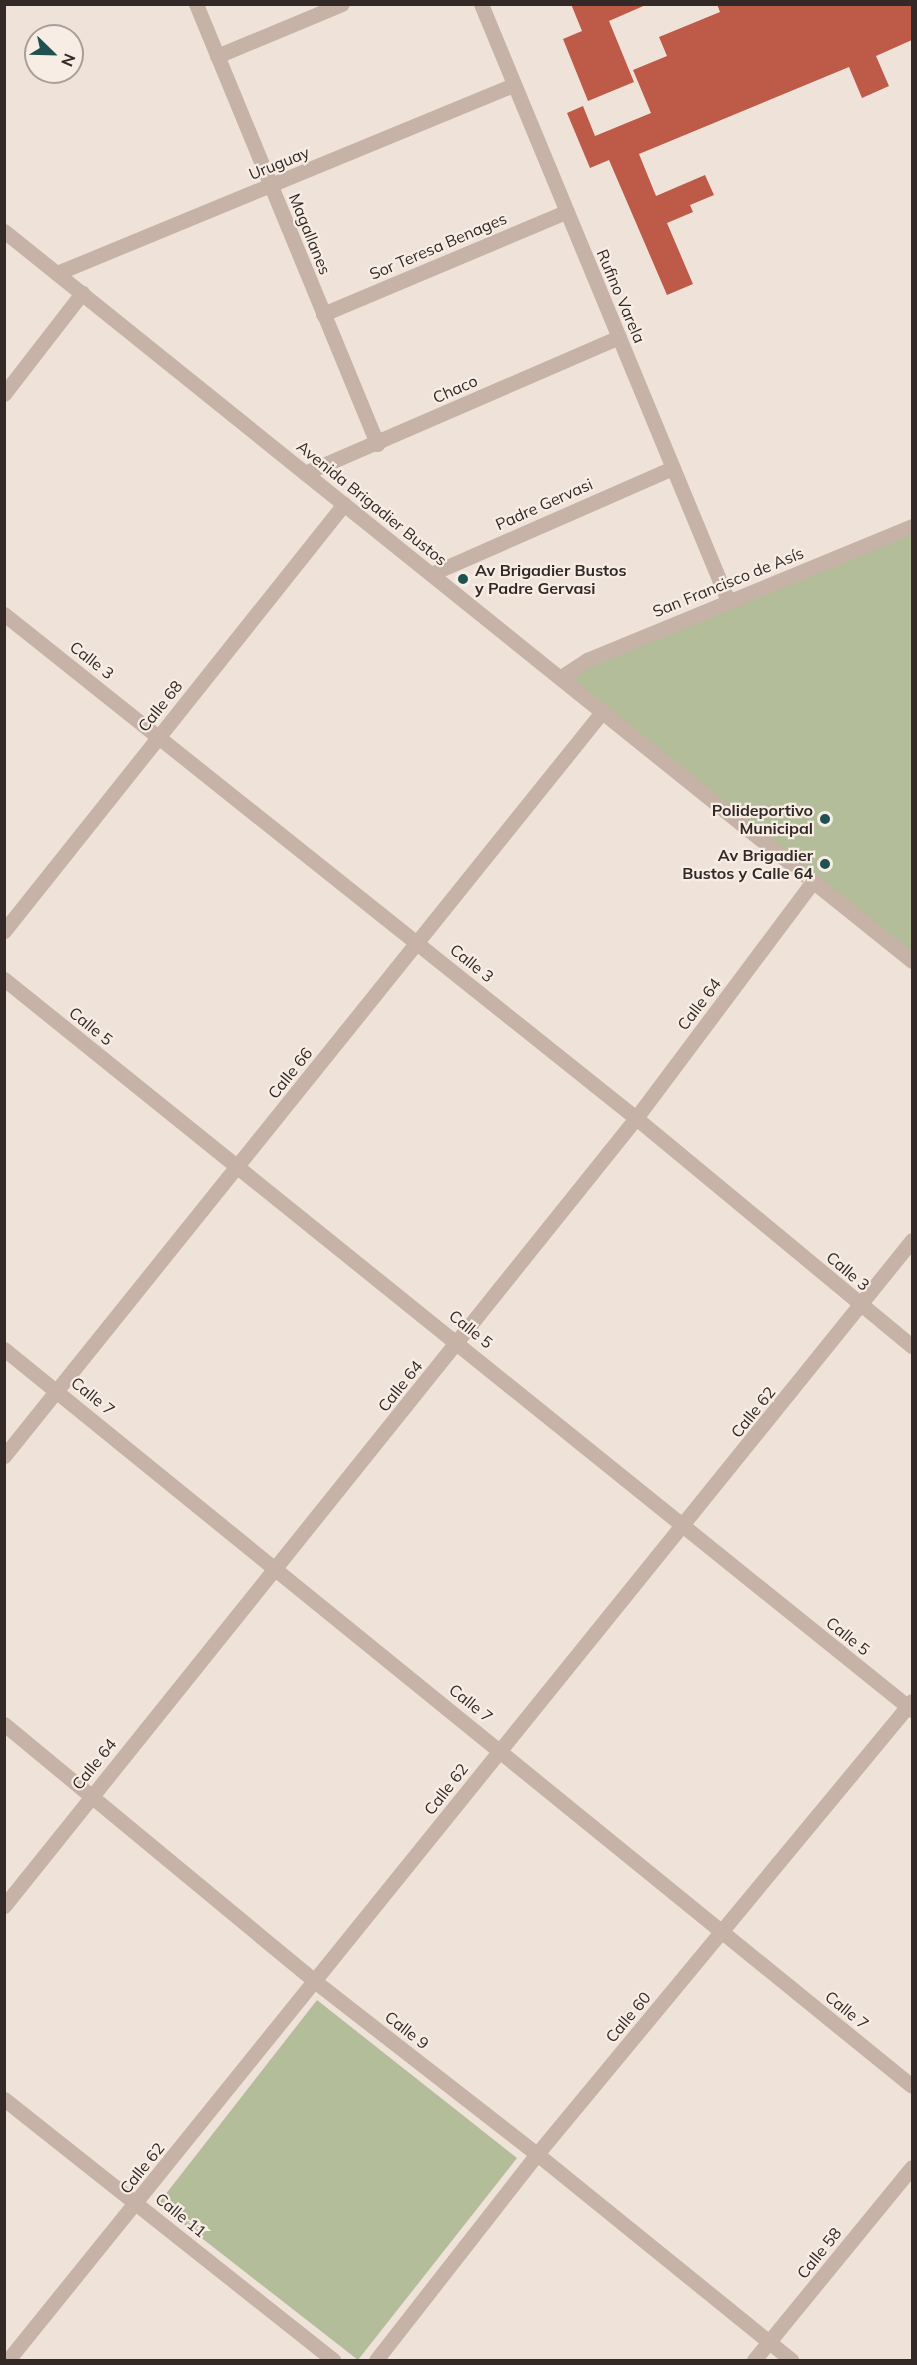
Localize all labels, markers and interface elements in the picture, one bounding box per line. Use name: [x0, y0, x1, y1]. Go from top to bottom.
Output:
north arrow: [24, 24, 84, 84]
text: N: [57, 51, 80, 70]
street label: Uruguay: [246, 142, 312, 184]
street label: Magallanes: [285, 191, 335, 277]
street label: Sor Teresa Benages: [366, 208, 510, 284]
street label: Rufino Varela: [593, 246, 649, 346]
street label: Chaco: [430, 371, 480, 407]
street label: Avenida Brigadier Bustos: [293, 437, 451, 569]
street label: Padre Gervasi: [493, 474, 595, 534]
street label: San Francisco de Asís: [650, 543, 806, 621]
place label: Av Brigadier Bustos y Padre Gervasi: [475, 560, 627, 598]
marker: Av Brigadier Bustos y Padre Gervasi: [456, 572, 470, 586]
street label: Calle 3: [66, 637, 118, 683]
street label: Calle 68: [134, 677, 186, 735]
place label: Polideportivo Municipal: [712, 800, 813, 838]
marker: Polideportivo Municipal: [818, 812, 832, 826]
place label: Av Brigadier Bustos y Calle 64: [682, 845, 813, 883]
marker: Av Brigadier Bustos y Calle 64: [818, 857, 832, 871]
street label: Calle 3: [446, 940, 498, 986]
street label: Calle 64: [673, 974, 725, 1034]
street label: Calle 5: [65, 1003, 117, 1049]
street label: Calle 66: [264, 1044, 316, 1102]
street label: Calle 3: [823, 1247, 873, 1295]
street label: Calle 5: [445, 1306, 497, 1352]
street label: Calle 64: [374, 1357, 426, 1415]
street label: Calle 7: [67, 1373, 119, 1419]
street label: Calle 62: [727, 1383, 779, 1441]
street label: Calle 5: [822, 1613, 874, 1659]
street label: Calle 7: [445, 1680, 497, 1726]
street label: Calle 64: [68, 1735, 120, 1793]
street label: Calle 62: [420, 1759, 472, 1819]
street label: Calle 7: [821, 1987, 873, 2033]
street label: Calle 60: [601, 1988, 655, 2046]
street label: Calle 9: [381, 2007, 433, 2053]
street label: Calle 62: [116, 2139, 168, 2197]
street label: Calle 11: [152, 2189, 210, 2241]
street label: Calle 58: [793, 2224, 845, 2282]

